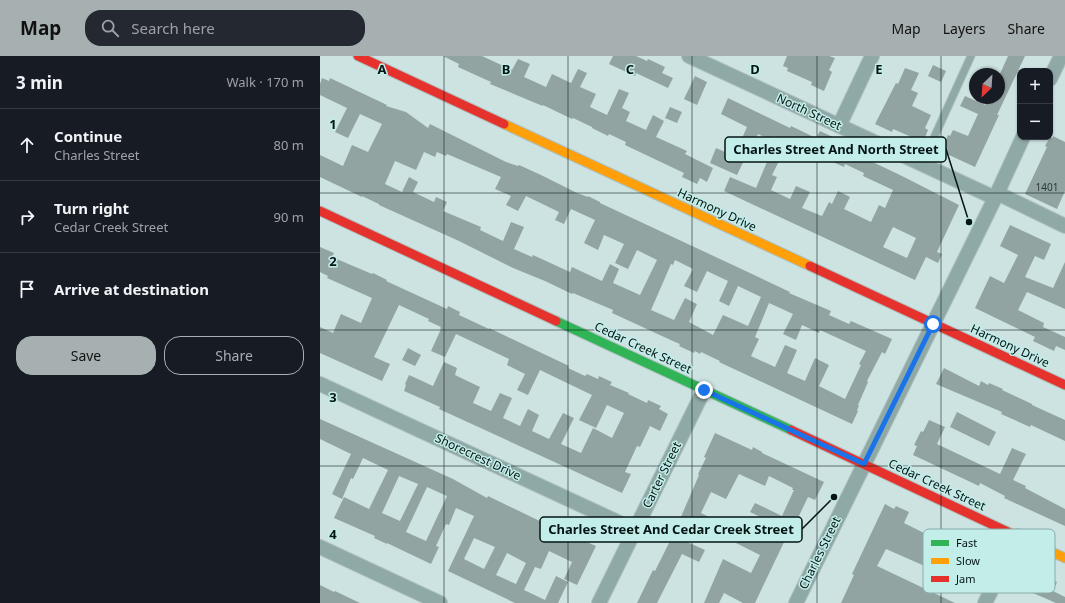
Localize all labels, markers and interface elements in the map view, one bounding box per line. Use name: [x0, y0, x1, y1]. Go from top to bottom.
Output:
search box: [85, 10, 365, 46]
text: Map: [20, 15, 61, 41]
icon: search: [99, 17, 121, 39]
text: Search here: [131, 18, 215, 38]
text: Map: [892, 19, 921, 38]
text: Layers: [943, 19, 985, 38]
text: Share: [1007, 19, 1045, 38]
text: A: [378, 60, 387, 78]
text: B: [502, 60, 510, 78]
text: C: [626, 60, 634, 78]
text: D: [750, 60, 760, 78]
text: E: [875, 60, 883, 78]
north arrow: [969, 68, 1005, 104]
map controls: [1017, 68, 1053, 140]
button: +: [1017, 68, 1053, 104]
text: 3 min: [16, 71, 63, 94]
text: Walk · 170 m: [226, 73, 304, 91]
street label: North Street: [774, 89, 845, 134]
button: −: [1017, 104, 1053, 140]
text: 1: [329, 115, 337, 133]
text: Continue: [54, 126, 122, 146]
icon: ahead: [16, 134, 38, 156]
text: 80 m: [274, 136, 304, 154]
callout: Charles Street And North Street: [725, 137, 946, 162]
text: Charles Street And North Street: [733, 140, 939, 158]
text: Charles Street: [54, 146, 140, 164]
house number: 1401: [1036, 180, 1058, 194]
street label: Harmony Drive: [675, 184, 760, 235]
text: Turn right: [54, 198, 129, 218]
icon: right: [16, 206, 38, 228]
text: 90 m: [274, 208, 304, 226]
text: Cedar Creek Street: [54, 218, 168, 236]
text: 2: [329, 252, 337, 270]
icon: arrive: [16, 278, 38, 300]
text: Arrive at destination: [54, 279, 209, 299]
route start: [924, 315, 942, 333]
street label: Cedar Creek Street: [592, 318, 695, 378]
street label: Harmony Drive: [968, 320, 1053, 371]
button: Save: [16, 336, 156, 375]
button: Share: [164, 336, 304, 375]
route end: [695, 381, 713, 399]
text: 3: [329, 388, 337, 406]
street label: Shorecrest Drive: [433, 429, 524, 484]
street label: Carter Street: [638, 438, 685, 511]
street label: Cedar Creek Street: [886, 455, 989, 515]
street label: Charles Street: [795, 513, 845, 592]
callout: Charles Street And Cedar Creek Street: [540, 517, 802, 542]
text: Charles Street And Cedar Creek Street: [548, 520, 794, 538]
text: 4: [329, 525, 337, 543]
legend: [923, 529, 1055, 593]
text: Fast: [956, 535, 977, 550]
text: Slow: [956, 553, 980, 568]
text: Jam: [955, 571, 975, 586]

